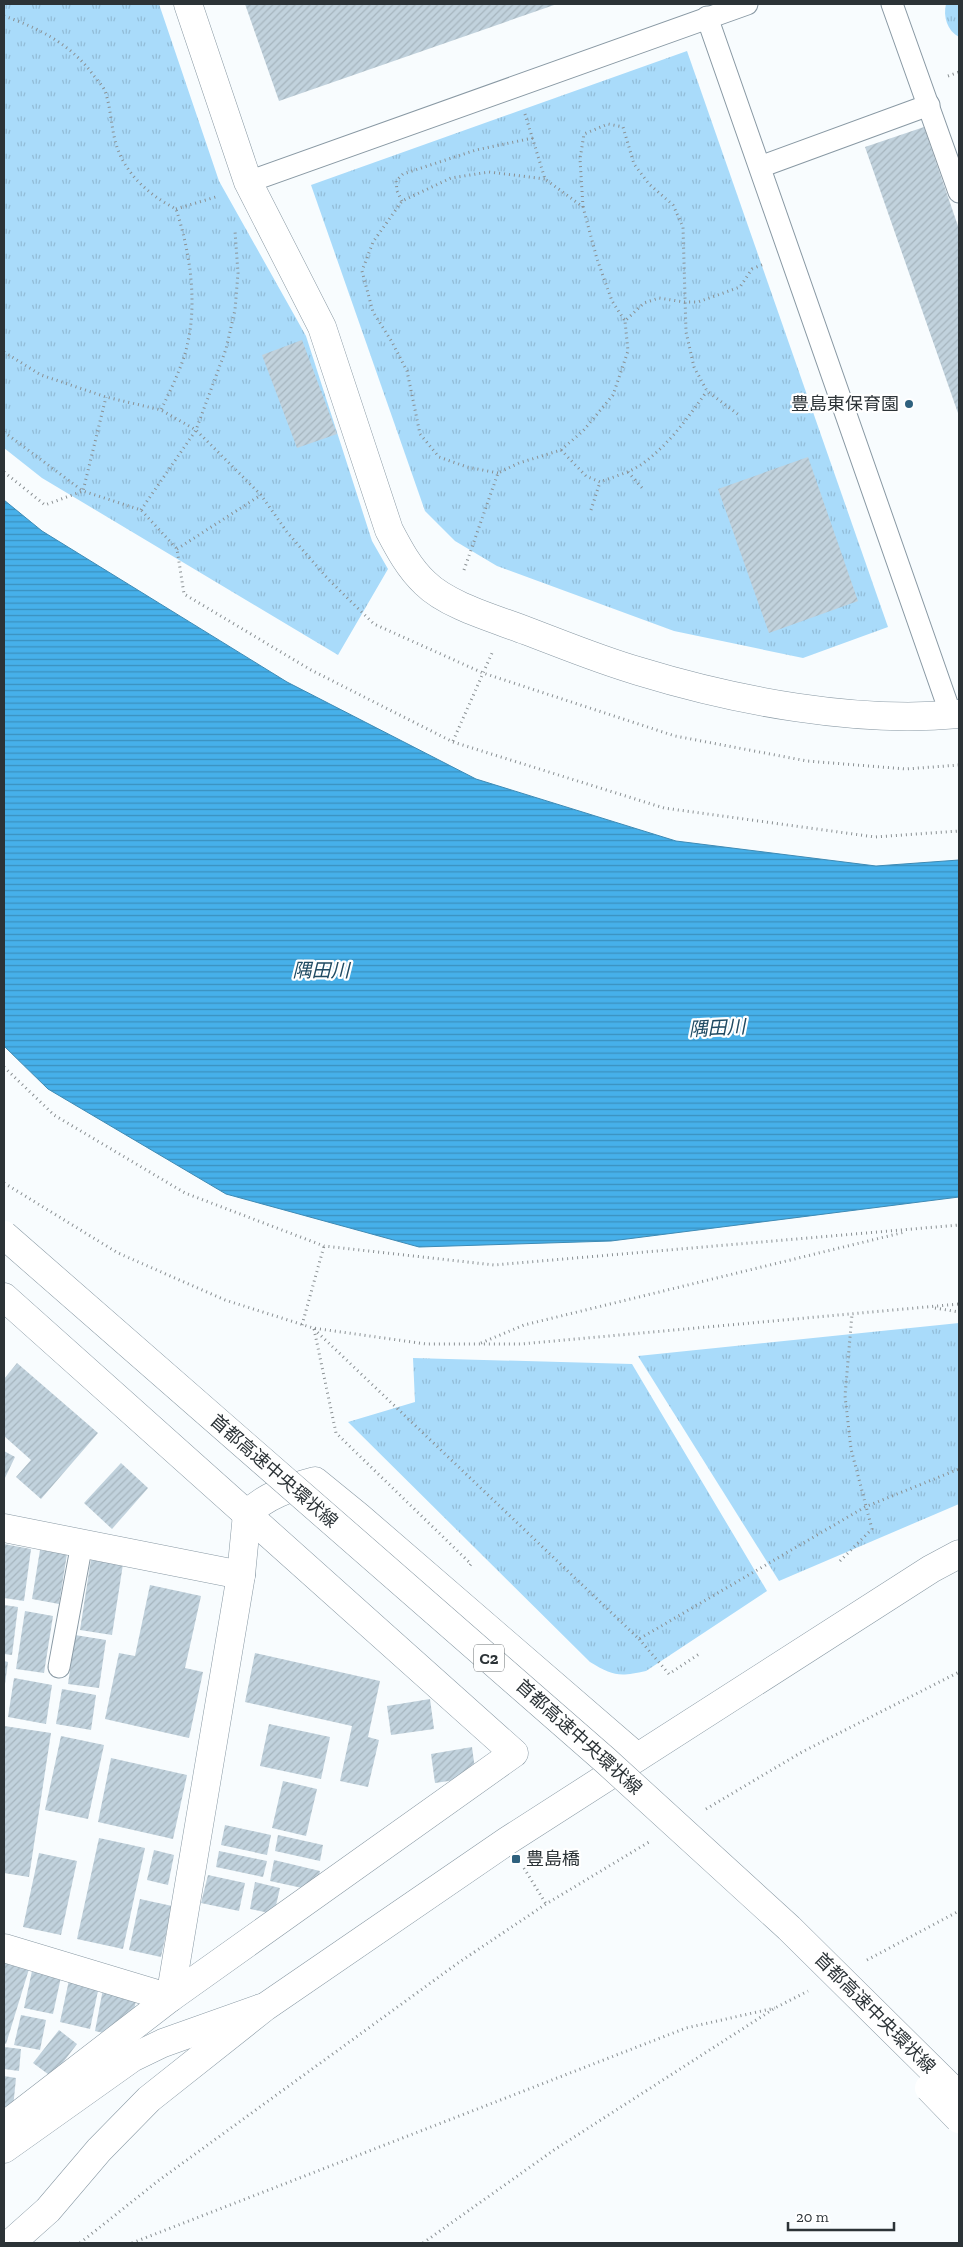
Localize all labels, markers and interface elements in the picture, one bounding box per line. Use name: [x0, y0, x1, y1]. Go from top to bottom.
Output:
place label: 豊島東保育園: [791, 393, 899, 415]
marker: 豊島東保育園: [903, 398, 915, 410]
water label: 隅田川: [292, 959, 351, 982]
water label: 隅田川: [688, 1015, 748, 1041]
street label: 首都高速中央環状線: [206, 1410, 342, 1532]
road number: C2: [474, 1645, 504, 1672]
street label: 首都高速中央環状線: [511, 1675, 647, 1799]
place label: 豊島橋: [526, 1848, 580, 1870]
marker: 豊島橋: [510, 1853, 522, 1865]
street label: 首都高速中央環状線: [810, 1948, 940, 2078]
scale bar: [788, 2200, 894, 2232]
text: 20 m: [796, 2208, 829, 2226]

